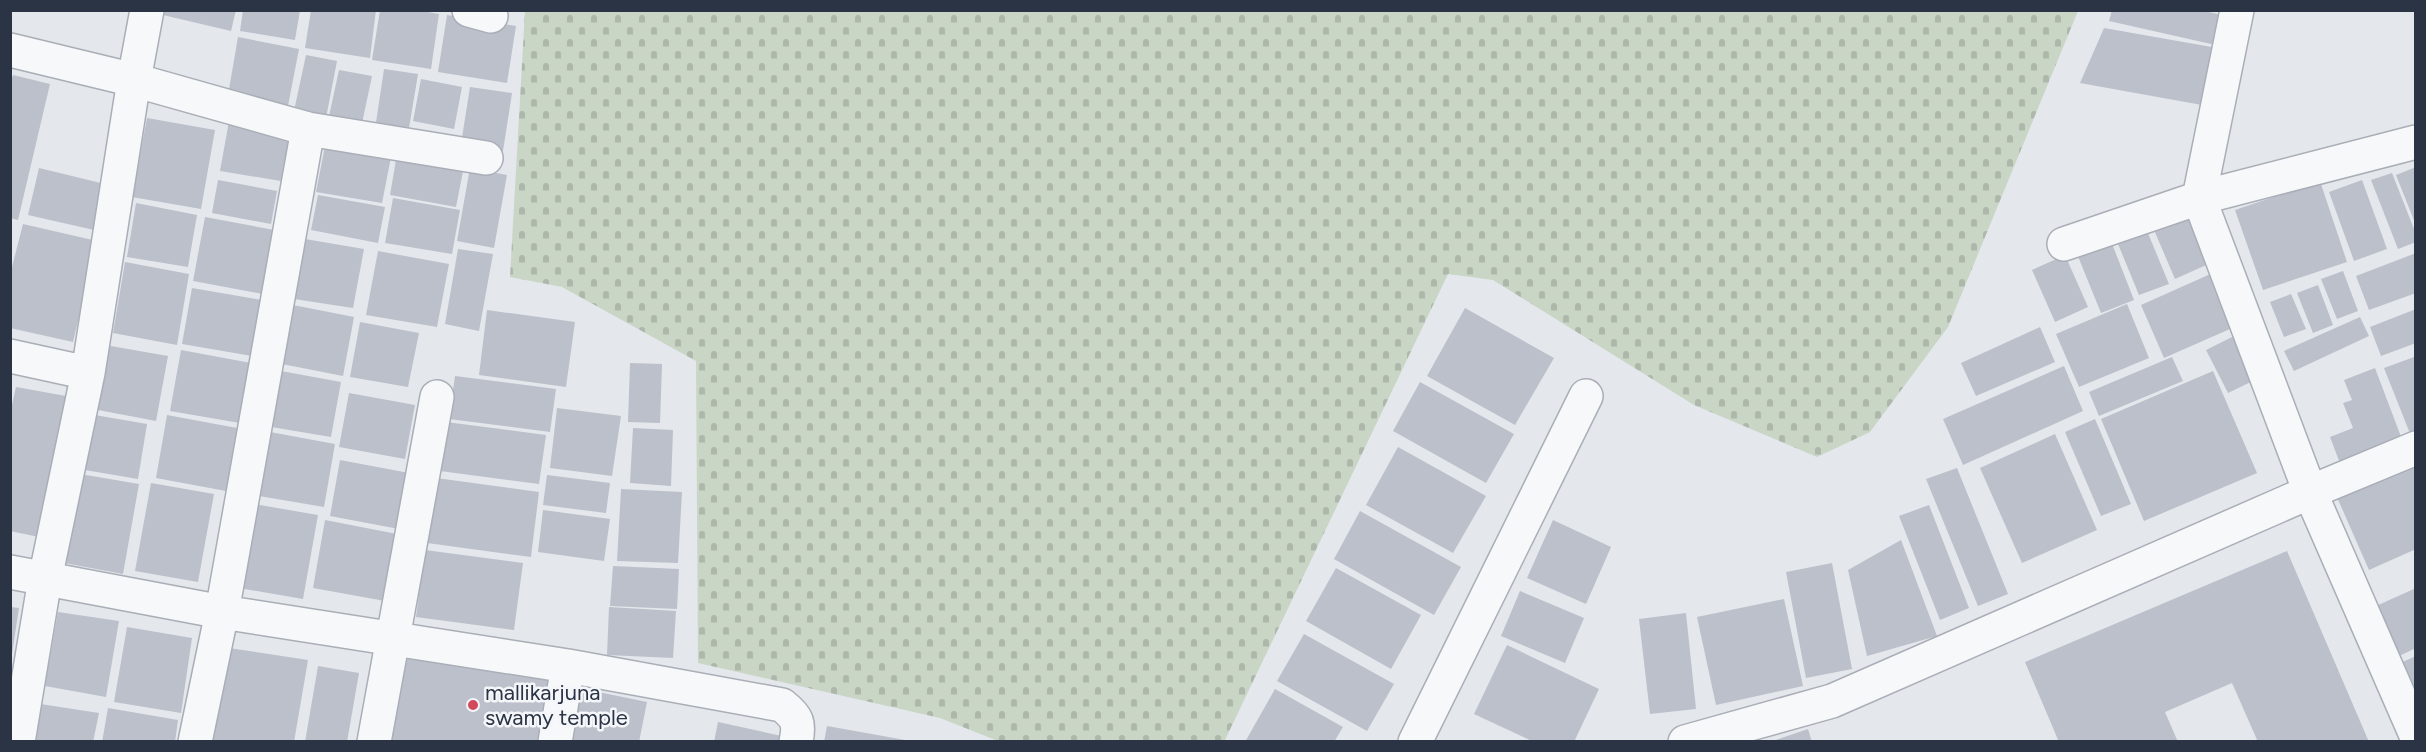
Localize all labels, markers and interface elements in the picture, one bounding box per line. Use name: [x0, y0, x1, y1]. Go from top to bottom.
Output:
place label: mallikarjuna swamy temple: [485, 679, 628, 731]
marker: mallikarjuna swamy temple: [466, 698, 480, 712]

